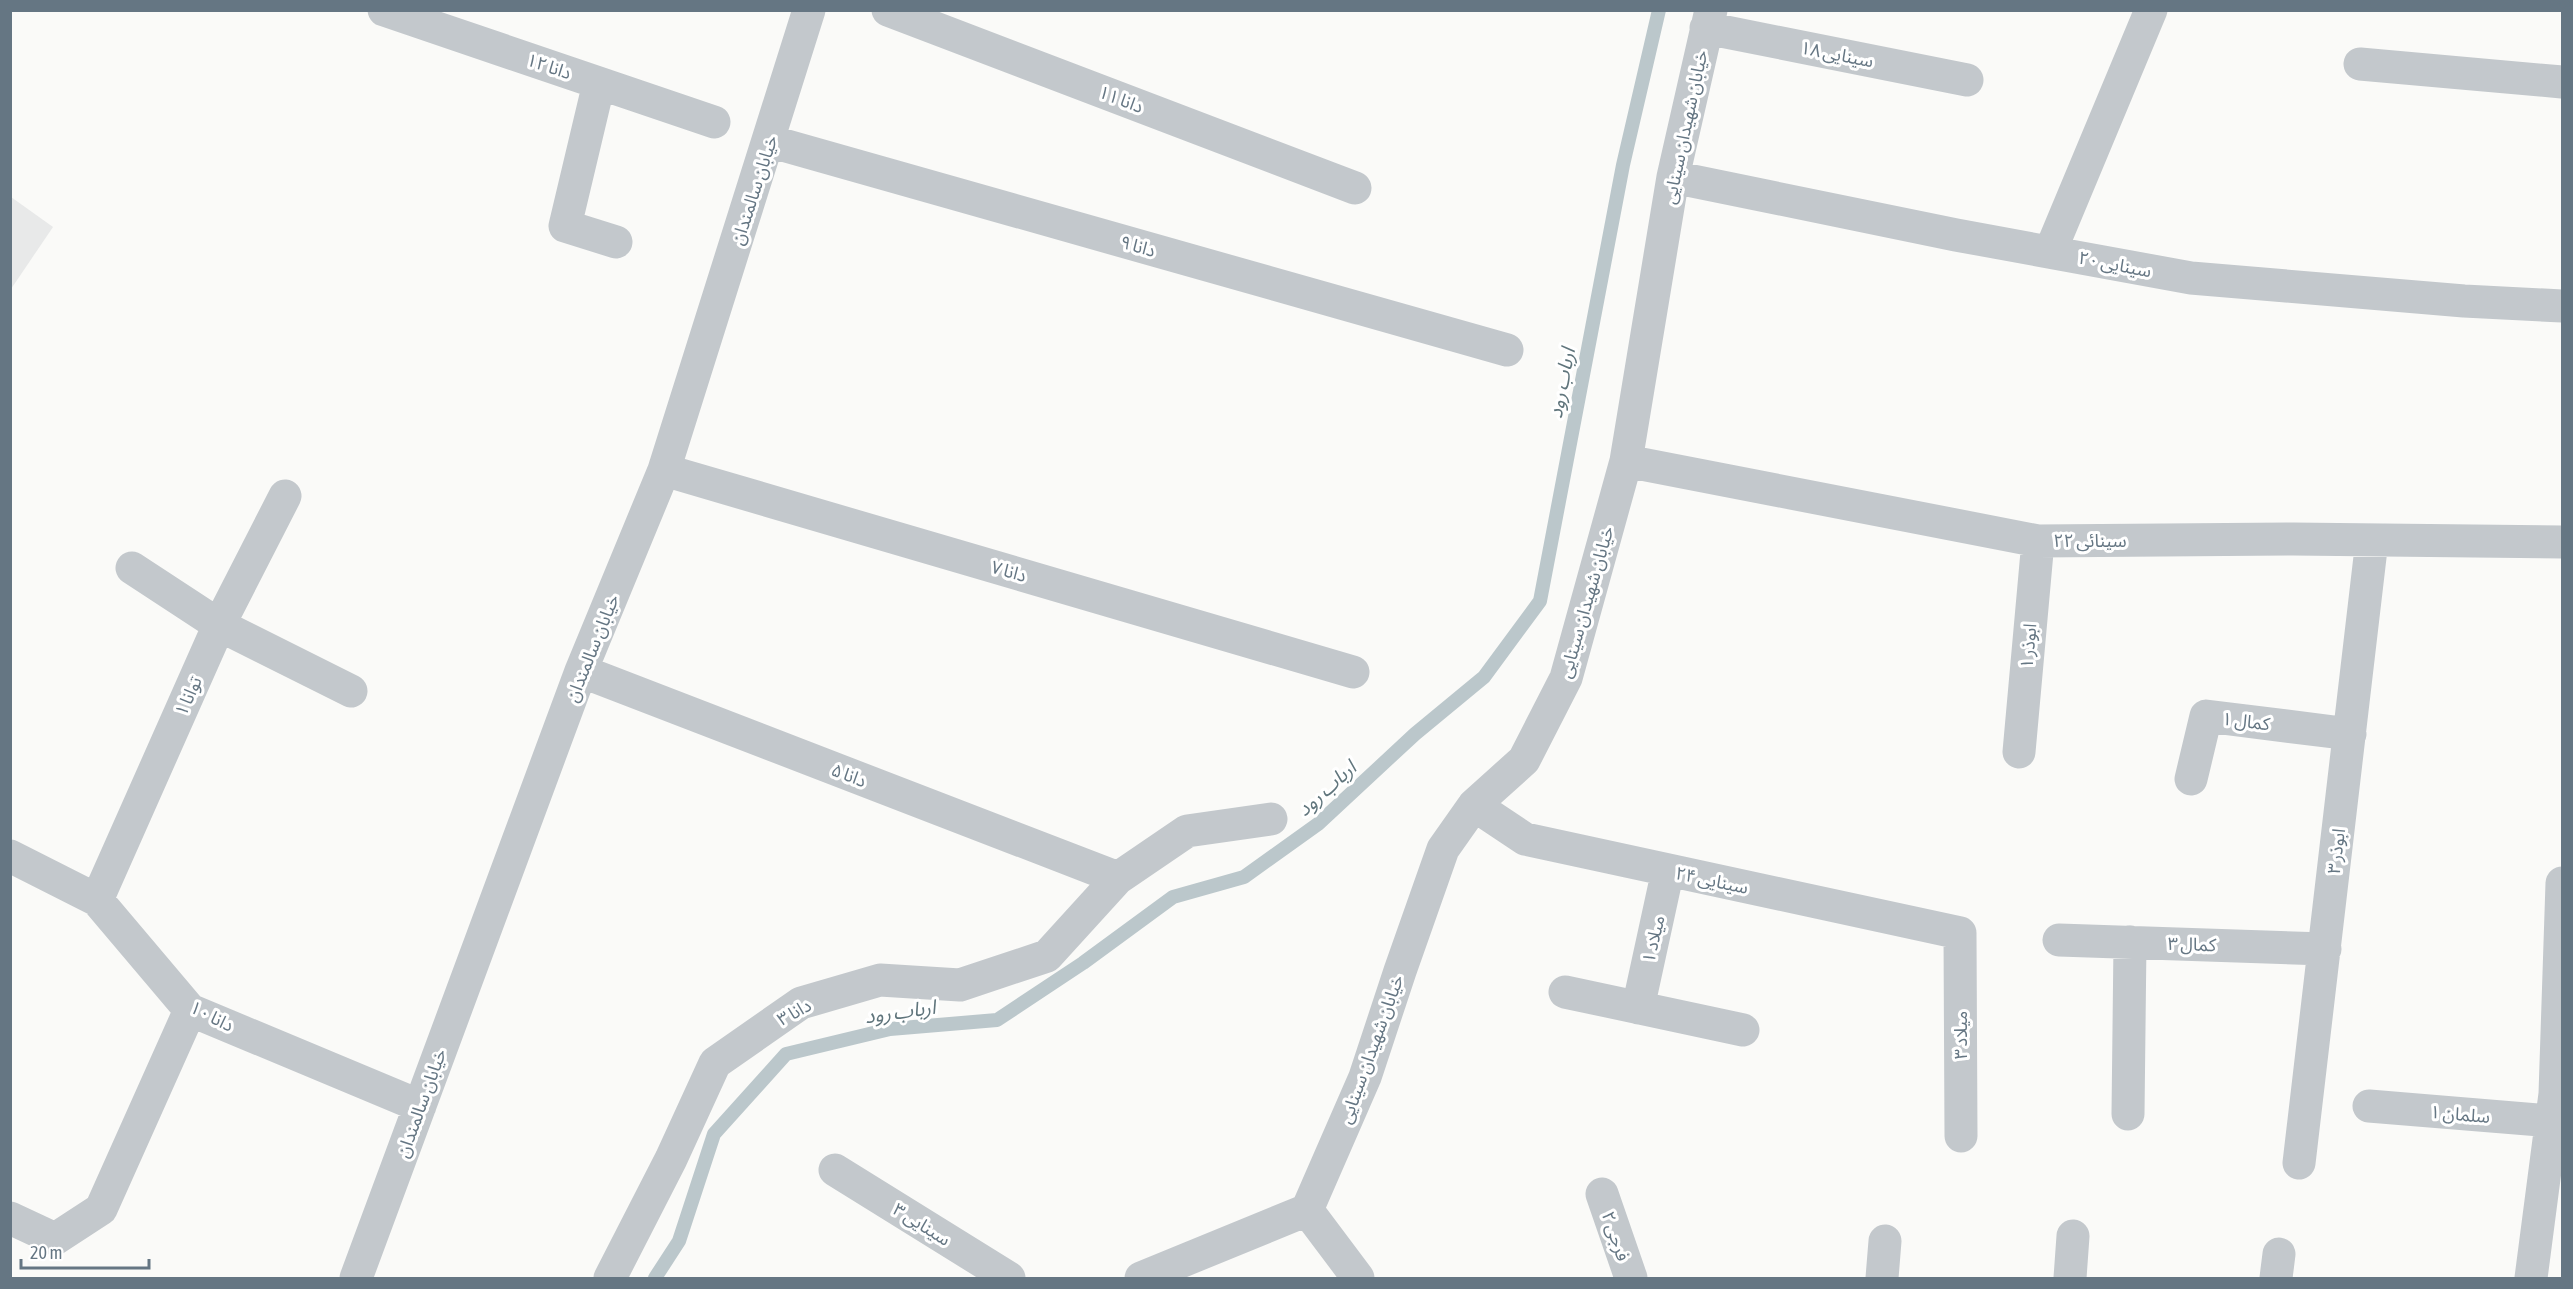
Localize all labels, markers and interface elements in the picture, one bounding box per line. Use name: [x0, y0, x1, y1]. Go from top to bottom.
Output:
street label: سینایی ۱۸: [1799, 37, 1875, 72]
street label: خیابان شهیدان سینایی: [1658, 48, 1713, 206]
street label: دانا ۱۲: [524, 49, 574, 83]
street label: دانا ۱۱: [1096, 81, 1146, 117]
street label: خیابان سالمندان: [726, 132, 783, 248]
street label: دانا ۹: [1118, 231, 1158, 261]
street label: سینایی ۲۰: [2077, 247, 2153, 282]
water label: ارباب رود: [1543, 344, 1580, 420]
street label: خیابان شهیدان سینایی: [1554, 524, 1619, 681]
street label: سینائی ۲۲: [2053, 530, 2127, 552]
street label: دانا ۷: [989, 556, 1029, 586]
street label: خیابان سالمندان: [561, 591, 624, 705]
street label: ابوذر ۱: [2016, 622, 2041, 670]
street label: توانا ۱: [170, 673, 207, 719]
street label: کمال ۱: [2221, 708, 2272, 735]
water label: ارباب رود: [1292, 754, 1362, 821]
street label: دانا ۵: [829, 759, 869, 791]
street label: ابوذر ۳: [2323, 827, 2350, 875]
street label: سینایی ۲۴: [1673, 862, 1750, 899]
street label: میلاد ۱: [1637, 913, 1669, 965]
street label: کمال ۳: [2167, 933, 2217, 956]
street label: خیابان شهیدان سینایی: [1334, 972, 1409, 1127]
street label: دانا ۳: [773, 994, 815, 1030]
water label: ارباب رود: [863, 994, 939, 1028]
street label: دانا ۱۰: [187, 996, 237, 1036]
street label: میلاد ۳: [1950, 1011, 1971, 1059]
street label: خیابان سالمندان: [392, 1046, 451, 1161]
street label: سلمان ۱: [2429, 1101, 2491, 1128]
street label: سینایی ۳: [889, 1198, 955, 1251]
street label: فرجی ۲: [1597, 1208, 1634, 1264]
scale bar: [21, 1232, 148, 1270]
text: 20 m: [30, 1242, 62, 1263]

